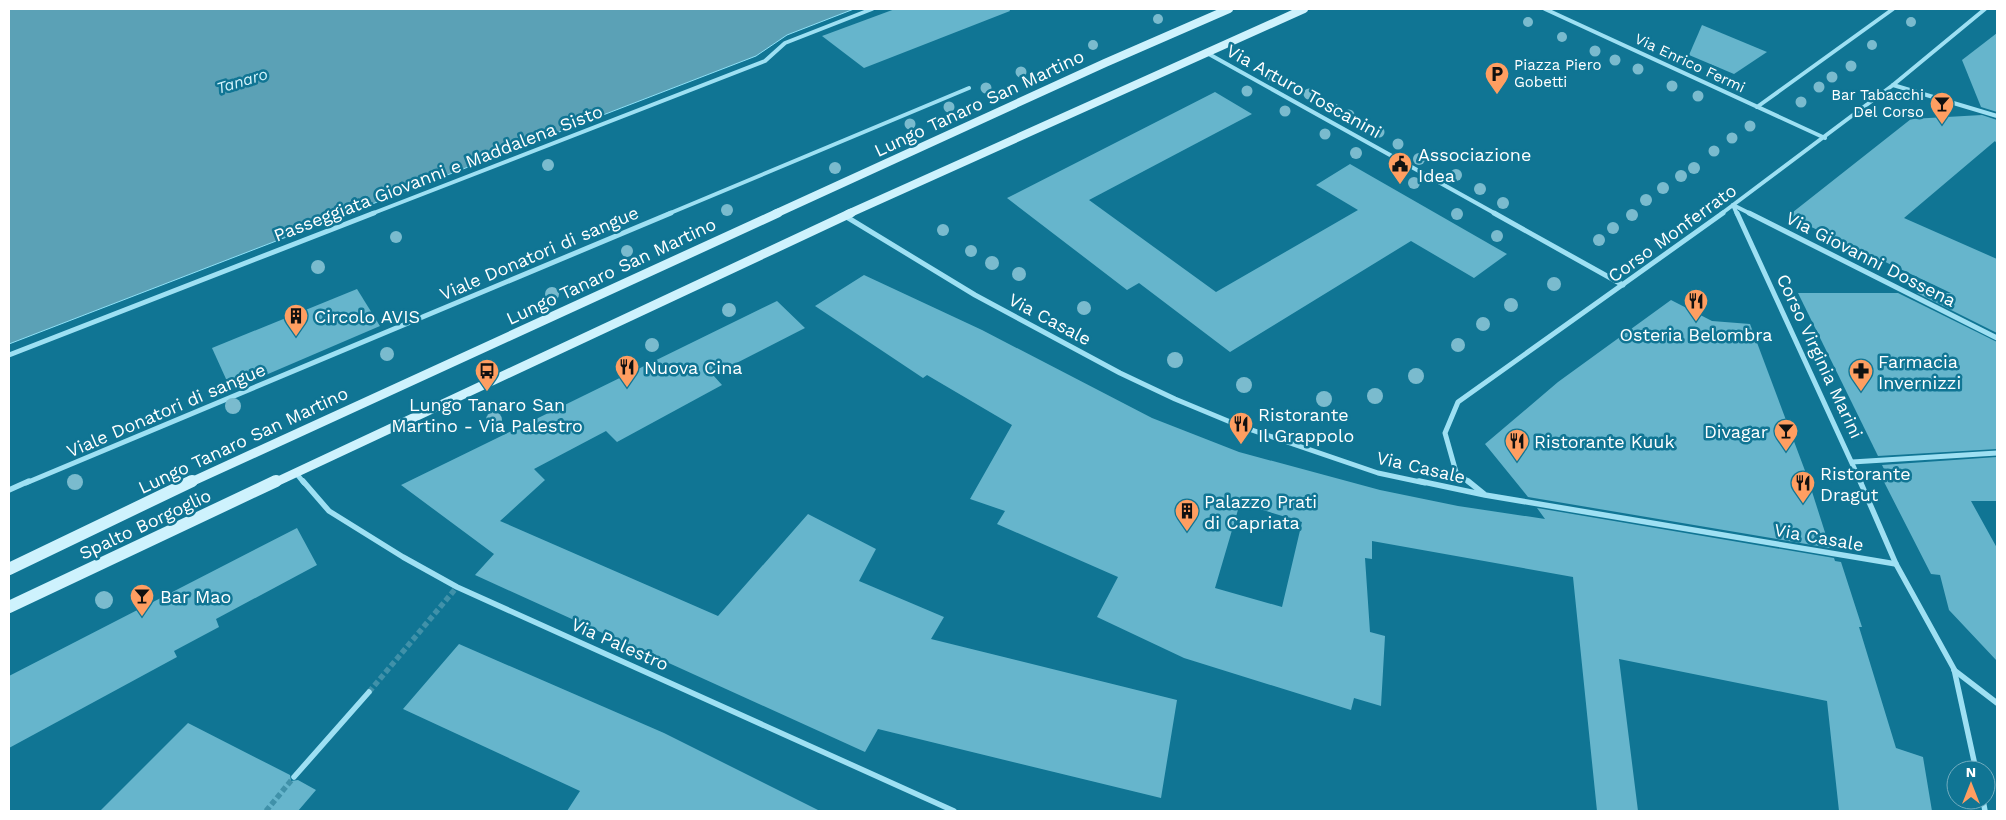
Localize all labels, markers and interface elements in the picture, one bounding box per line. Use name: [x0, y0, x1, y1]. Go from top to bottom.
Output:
street label: Via Enrico Fermi: [1632, 30, 1748, 96]
street label: Via Arturo Toscanini: [1223, 40, 1385, 142]
street label: Lungo Tanaro San Martino: [871, 45, 1087, 161]
place label: Piazza Piero Gobetti: [1514, 56, 1602, 91]
parking icon: Piazza Piero Gobetti: [1484, 61, 1510, 95]
water label: Tanaro: [214, 64, 270, 98]
place label: Bar Tabacchi Del Corso: [1831, 86, 1924, 121]
bar icon: Bar Tabacchi Del Corso: [1929, 91, 1955, 125]
street label: Passeggiata Giovanni e Maddalena Sisto: [271, 100, 605, 246]
place label: Associazione Idea: [1418, 144, 1531, 186]
public building icon: Associazione Idea: [1387, 151, 1413, 185]
street label: Corso Monferrato: [1604, 179, 1740, 287]
street label: Viale Donatori di sangue: [436, 201, 642, 305]
street label: Via Giovanni Dossena: [1782, 207, 1960, 311]
street label: Lungo Tanaro San Martino: [503, 213, 719, 329]
street label: Corso Virginia Marini: [1773, 270, 1867, 442]
street label: Via Casale: [1005, 288, 1095, 350]
restaurant icon: Osteria Belombra: [1683, 288, 1709, 322]
building icon: Circolo AVIS: [283, 303, 309, 337]
place label: Circolo AVIS: [314, 306, 420, 327]
place label: Osteria Belombra: [1619, 324, 1773, 345]
place label: Farmacia Invernizzi: [1878, 351, 1961, 393]
restaurant icon: Nuova Cina: [614, 354, 640, 388]
place label: Nuova Cina: [644, 357, 742, 378]
street label: Viale Donatori di sangue: [63, 358, 269, 462]
bus stop icon: Lungo Tanaro San Martino - Via Palestro: [474, 358, 500, 392]
pharmacy icon: Farmacia Invernizzi: [1848, 358, 1874, 392]
street label: Lungo Tanaro San Martino: [135, 382, 351, 498]
place label: Lungo Tanaro San Martino - Via Palestro: [391, 394, 583, 436]
place label: Ristorante Il Grappolo: [1258, 404, 1354, 446]
restaurant icon: Ristorante Il Grappolo: [1228, 411, 1254, 445]
bar icon: Divagar: [1773, 418, 1799, 452]
place label: Divagar: [1704, 421, 1768, 442]
restaurant icon: Ristorante Kuuk: [1504, 428, 1530, 462]
place label: Ristorante Kuuk: [1534, 431, 1675, 452]
street label: Via Casale: [1375, 447, 1467, 487]
place label: Ristorante Dragut: [1820, 463, 1911, 505]
restaurant icon: Ristorante Dragut: [1790, 470, 1816, 504]
street label: Spalto Borgoglio: [76, 484, 214, 564]
place label: Palazzo Prati di Capriata: [1204, 491, 1317, 533]
building icon: Palazzo Prati di Capriata: [1174, 498, 1200, 532]
street label: Via Casale: [1773, 519, 1865, 555]
bar icon: Bar Mao: [129, 583, 155, 617]
place label: Bar Mao: [160, 586, 231, 607]
street label: Via Palestro: [568, 613, 672, 675]
north arrow: [1946, 760, 1996, 810]
text: N: [1966, 764, 1976, 780]

